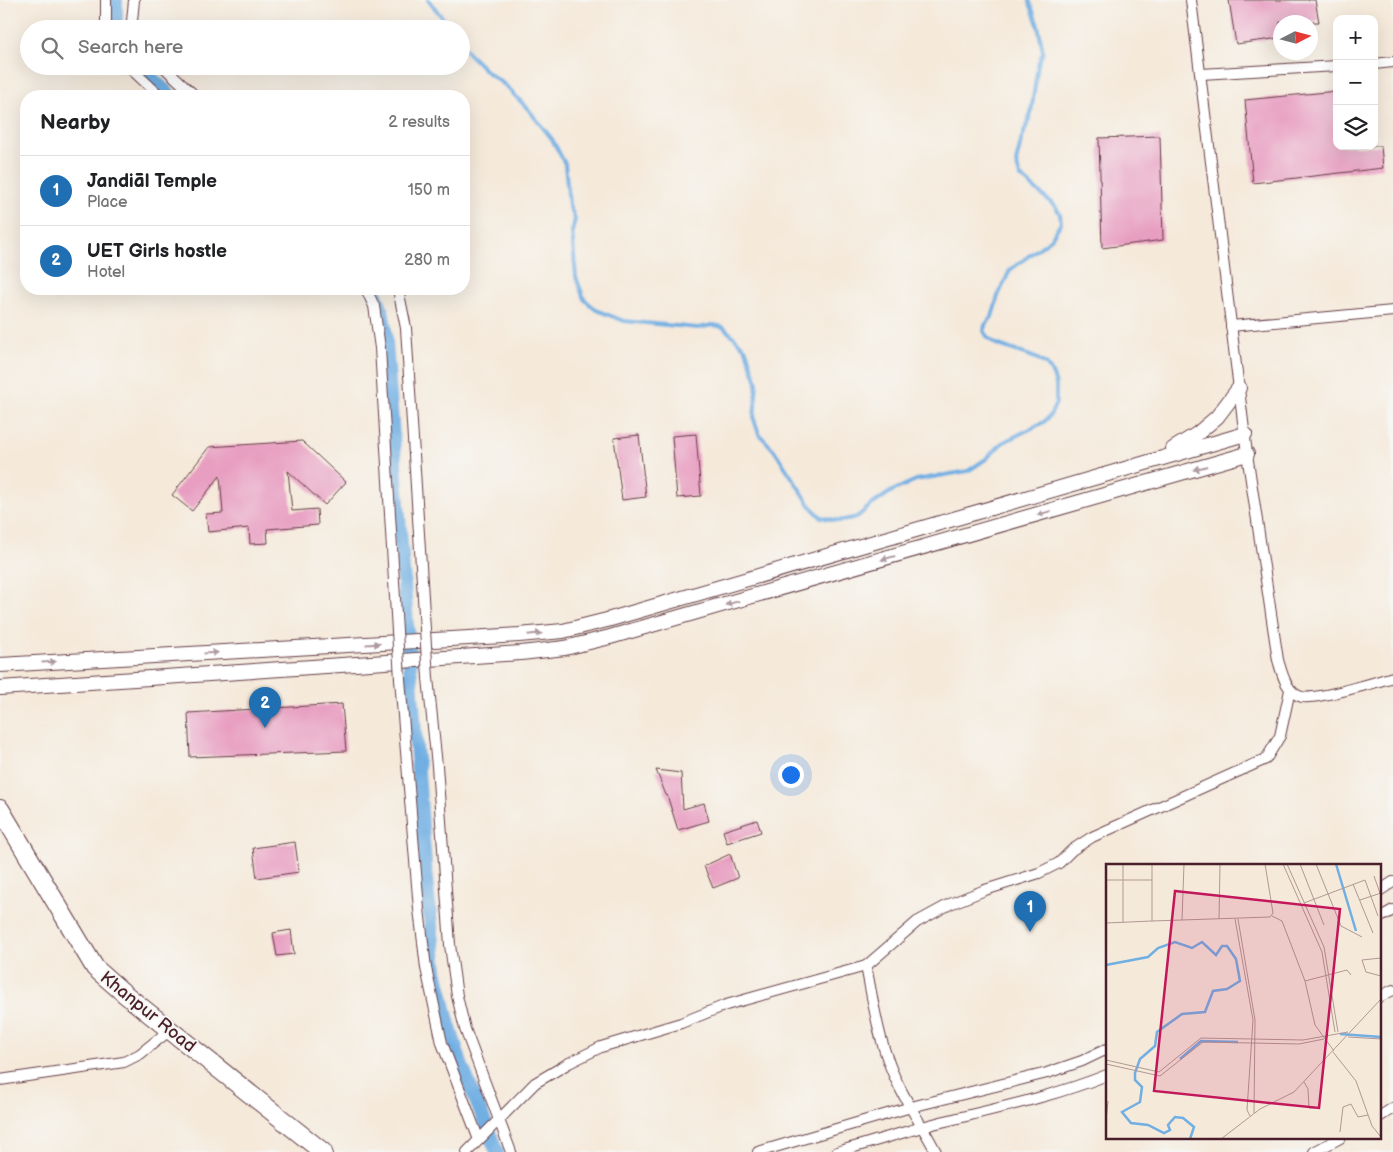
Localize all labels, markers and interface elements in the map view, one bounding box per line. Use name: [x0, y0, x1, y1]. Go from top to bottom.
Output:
north arrow: [1273, 15, 1318, 60]
map controls: [1333, 15, 1378, 150]
button: +: [1333, 15, 1378, 60]
search box: [20, 20, 470, 75]
icon: search: [38, 34, 66, 62]
text: Search here: [78, 36, 183, 59]
button: −: [1333, 60, 1378, 105]
button: layers: [1333, 105, 1378, 150]
text: Nearby: [40, 110, 110, 135]
text: 2 results: [388, 113, 450, 132]
text: Jandiāl Temple: [87, 170, 217, 193]
text: 1: [53, 181, 59, 200]
text: 150 m: [408, 181, 450, 200]
text: Place: [87, 193, 128, 212]
text: UET Girls hostle: [87, 240, 227, 263]
text: 2: [51, 251, 61, 270]
text: 280 m: [404, 251, 450, 270]
text: Hotel: [87, 263, 125, 282]
one-way arrow: [1193, 464, 1208, 472]
one-way arrow: [1037, 509, 1052, 517]
one-way arrow: [880, 554, 895, 562]
one-way arrow: [724, 599, 739, 607]
one-way arrow: [528, 630, 544, 638]
one-way arrow: [365, 639, 381, 647]
one-way arrow: [203, 648, 219, 656]
one-way arrow: [41, 658, 57, 666]
pin: 2: [249, 687, 281, 728]
your location: [778, 762, 804, 788]
inset map: [1106, 864, 1380, 1140]
pin: 1: [1014, 891, 1046, 932]
street label: Khanpur Road: [96, 967, 200, 1057]

